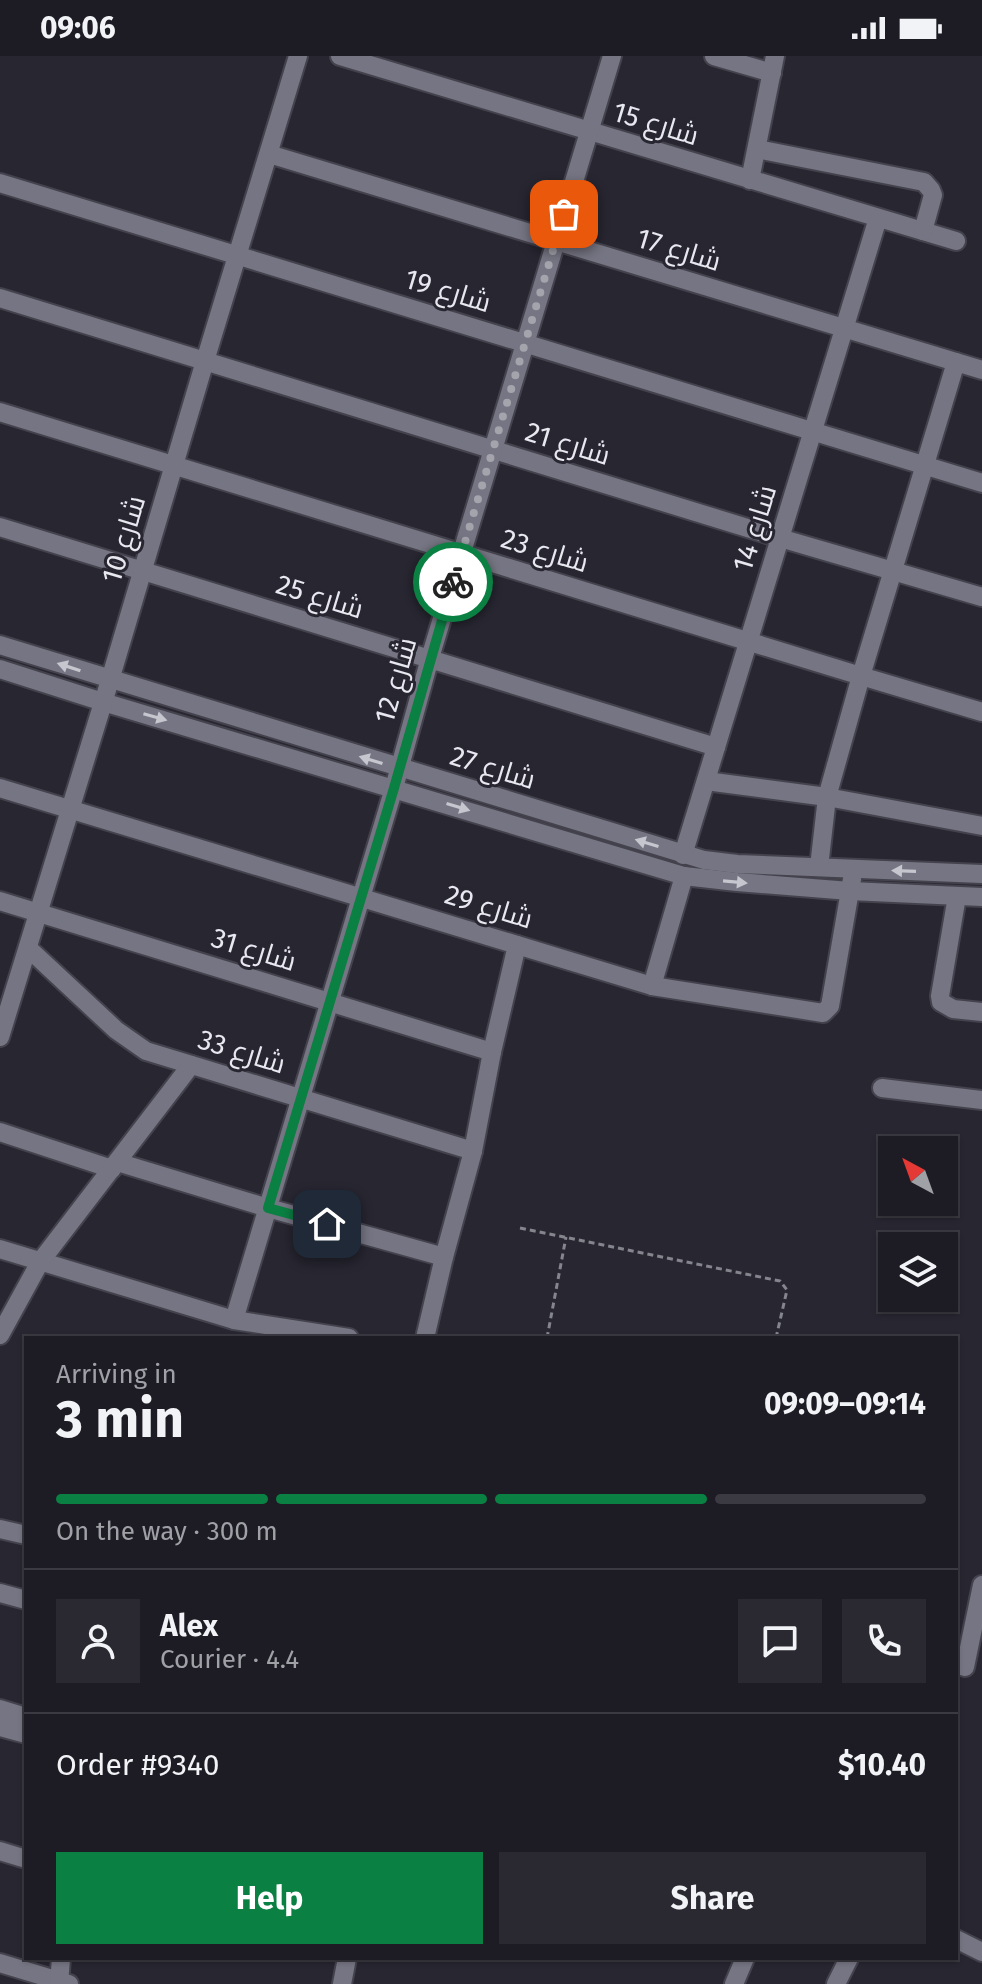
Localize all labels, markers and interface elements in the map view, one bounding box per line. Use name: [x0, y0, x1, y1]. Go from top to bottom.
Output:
text: 09:06: [40, 10, 116, 46]
street label: شارع 15: [608, 95, 703, 154]
pin: [530, 180, 598, 248]
icon: bag: [542, 192, 586, 236]
street label: شارع 17: [632, 221, 725, 280]
street label: شارع 19: [400, 262, 495, 321]
street label: شارع 21: [521, 415, 614, 474]
street label: شارع 14: [726, 481, 785, 576]
street label: شارع 10: [95, 492, 154, 587]
street label: شارع 23: [497, 522, 592, 581]
courier: [413, 542, 493, 622]
icon: bike: [431, 560, 475, 604]
street label: شارع 25: [272, 568, 368, 627]
street label: شارع 12: [368, 633, 425, 727]
one-way arrow: [57, 660, 81, 673]
one-way arrow: [143, 711, 167, 724]
street label: شارع 27: [446, 739, 540, 798]
one-way arrow: [359, 753, 383, 766]
one-way arrow: [446, 801, 470, 814]
one-way arrow: [634, 836, 658, 849]
one-way arrow: [891, 864, 916, 877]
one-way arrow: [723, 876, 748, 889]
street label: شارع 29: [440, 878, 537, 937]
street label: شارع 31: [207, 921, 300, 980]
street label: شارع 33: [194, 1023, 290, 1082]
north arrow: [878, 1136, 958, 1216]
map controls: [878, 1136, 958, 1312]
pin: [293, 1190, 361, 1258]
icon: home: [305, 1202, 349, 1246]
button: layers: [878, 1232, 958, 1312]
text: Arriving in: [56, 1359, 177, 1390]
text: 09:09–09:14: [764, 1386, 926, 1422]
text: 3 min: [56, 1388, 184, 1451]
text: On the way · 300 m: [56, 1516, 278, 1547]
button: person: [56, 1599, 140, 1683]
button: chat: [738, 1599, 822, 1683]
button: phone: [842, 1599, 926, 1683]
text: Alex: [160, 1608, 218, 1644]
text: Courier · 4.4: [160, 1644, 299, 1675]
text: Order #9340: [56, 1747, 219, 1783]
text: $10.40: [838, 1747, 926, 1783]
button: Help: [56, 1852, 483, 1944]
button: Share: [499, 1852, 926, 1944]

